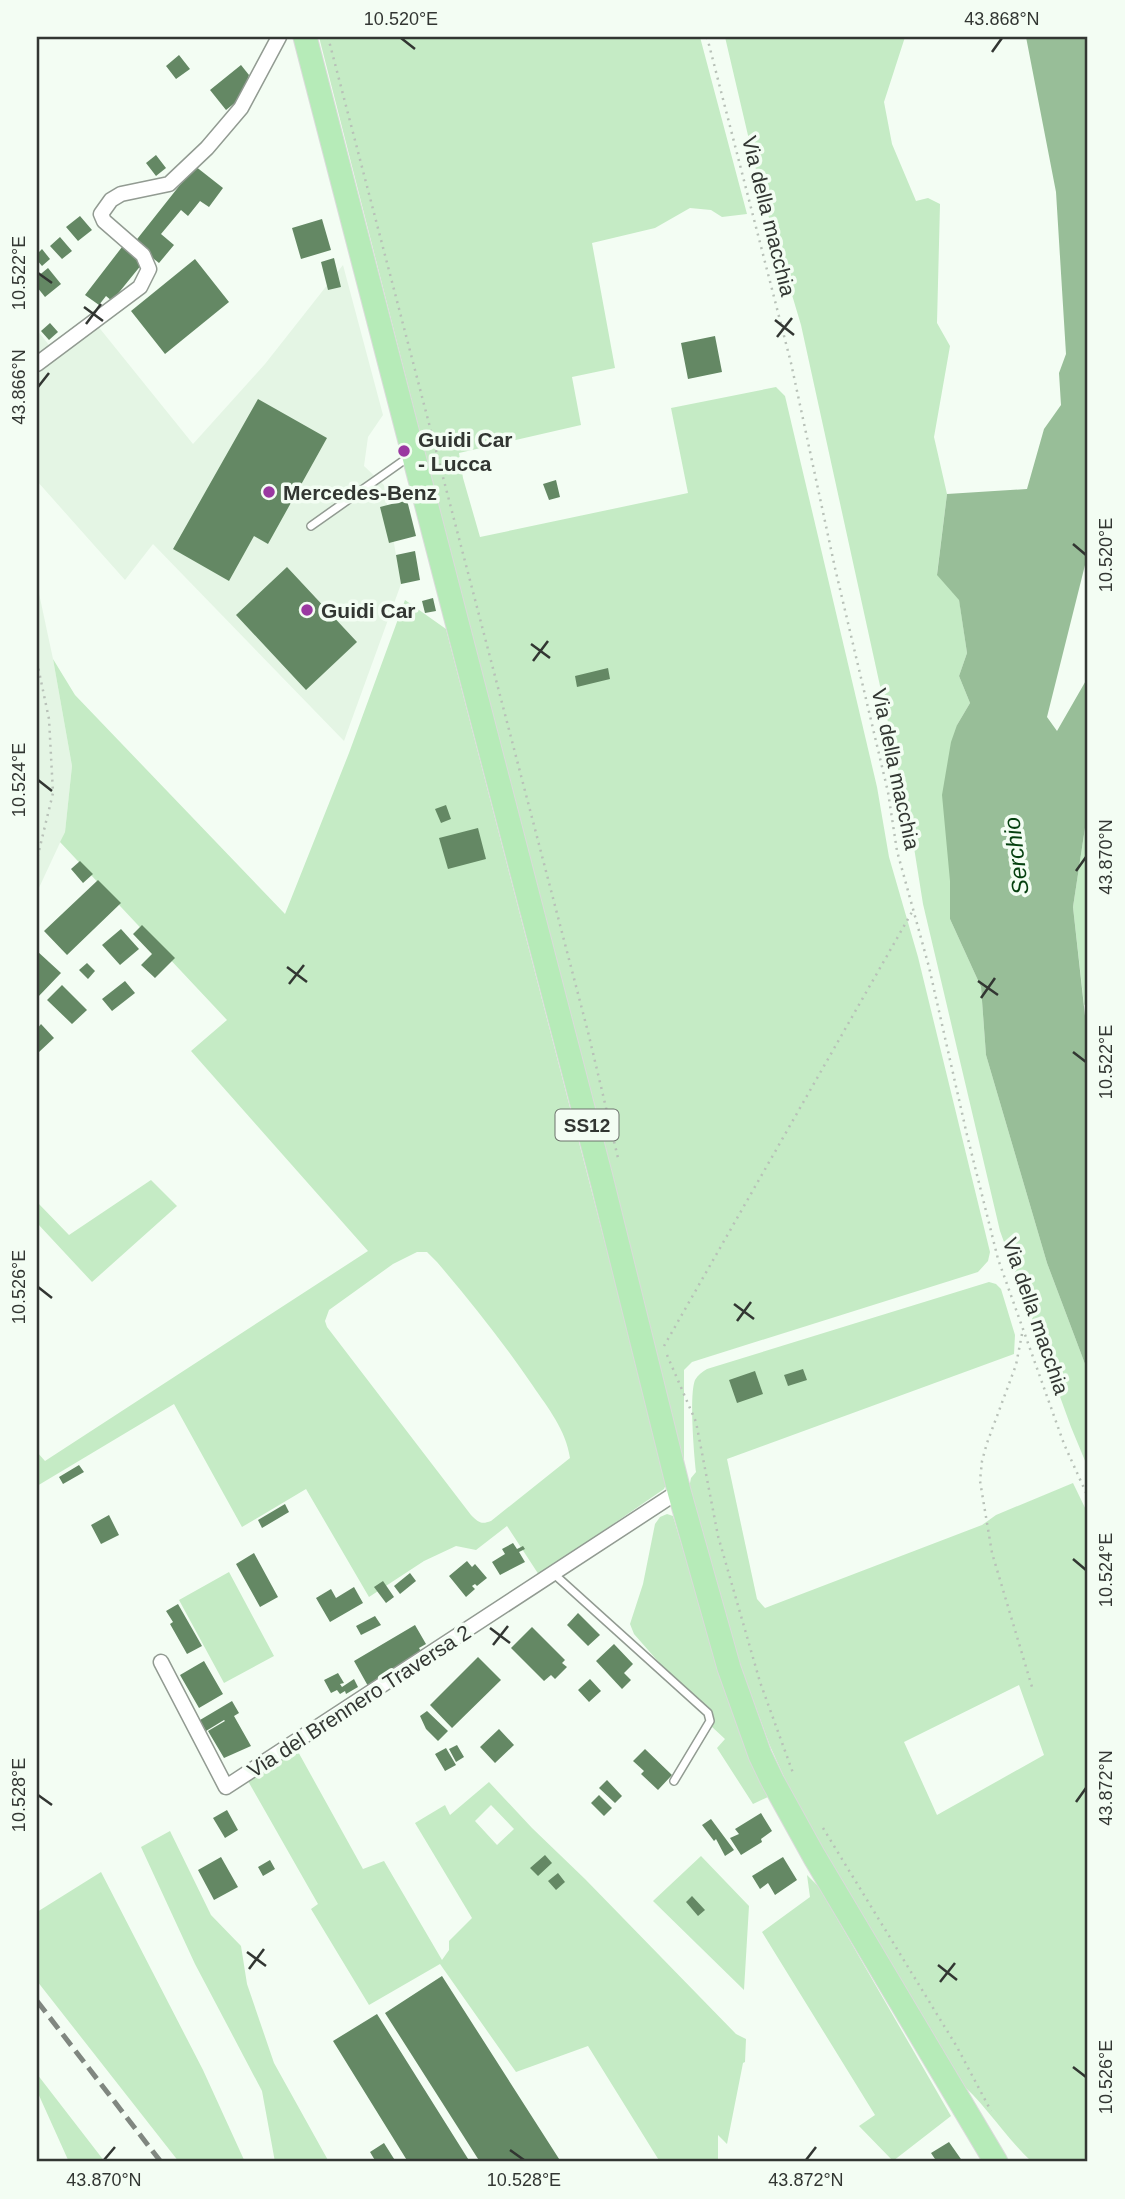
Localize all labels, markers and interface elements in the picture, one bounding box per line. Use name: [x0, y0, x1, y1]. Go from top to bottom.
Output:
text: 10.520°E: [364, 9, 438, 29]
text: 43.868°N: [964, 9, 1040, 29]
street label: Via della macchia: [738, 134, 800, 299]
text: 10.522°E: [9, 236, 29, 310]
text: 43.866°N: [9, 349, 29, 425]
place label: Guidi Car - Lucca: [418, 428, 513, 475]
marker: Guidi Car - Lucca: [396, 443, 412, 459]
place label: Mercedes-Benz: [283, 481, 437, 504]
marker: Mercedes-Benz: [261, 484, 277, 500]
text: 10.520°E: [1096, 518, 1116, 592]
place label: Guidi Car: [321, 599, 416, 622]
marker: Guidi Car: [299, 602, 315, 618]
street label: Via della macchia: [868, 686, 924, 852]
text: 10.524°E: [9, 743, 29, 817]
water label: Serchio: [998, 816, 1034, 896]
text: 43.870°N: [1096, 819, 1116, 895]
text: 10.522°E: [1096, 1025, 1116, 1099]
road number: SS12: [556, 1110, 618, 1140]
street label: Via della macchia: [998, 1235, 1074, 1398]
text: 10.526°E: [9, 1250, 29, 1324]
text: 10.524°E: [1096, 1533, 1116, 1607]
street label: Via del Brennero Traversa 2: [243, 1620, 475, 1782]
text: 43.872°N: [1096, 1750, 1116, 1826]
text: 10.528°E: [9, 1758, 29, 1832]
text: 10.526°E: [1096, 2040, 1116, 2114]
text: 43.870°N: [66, 2170, 142, 2190]
text: 10.528°E: [487, 2170, 561, 2190]
text: 43.872°N: [768, 2170, 844, 2190]

